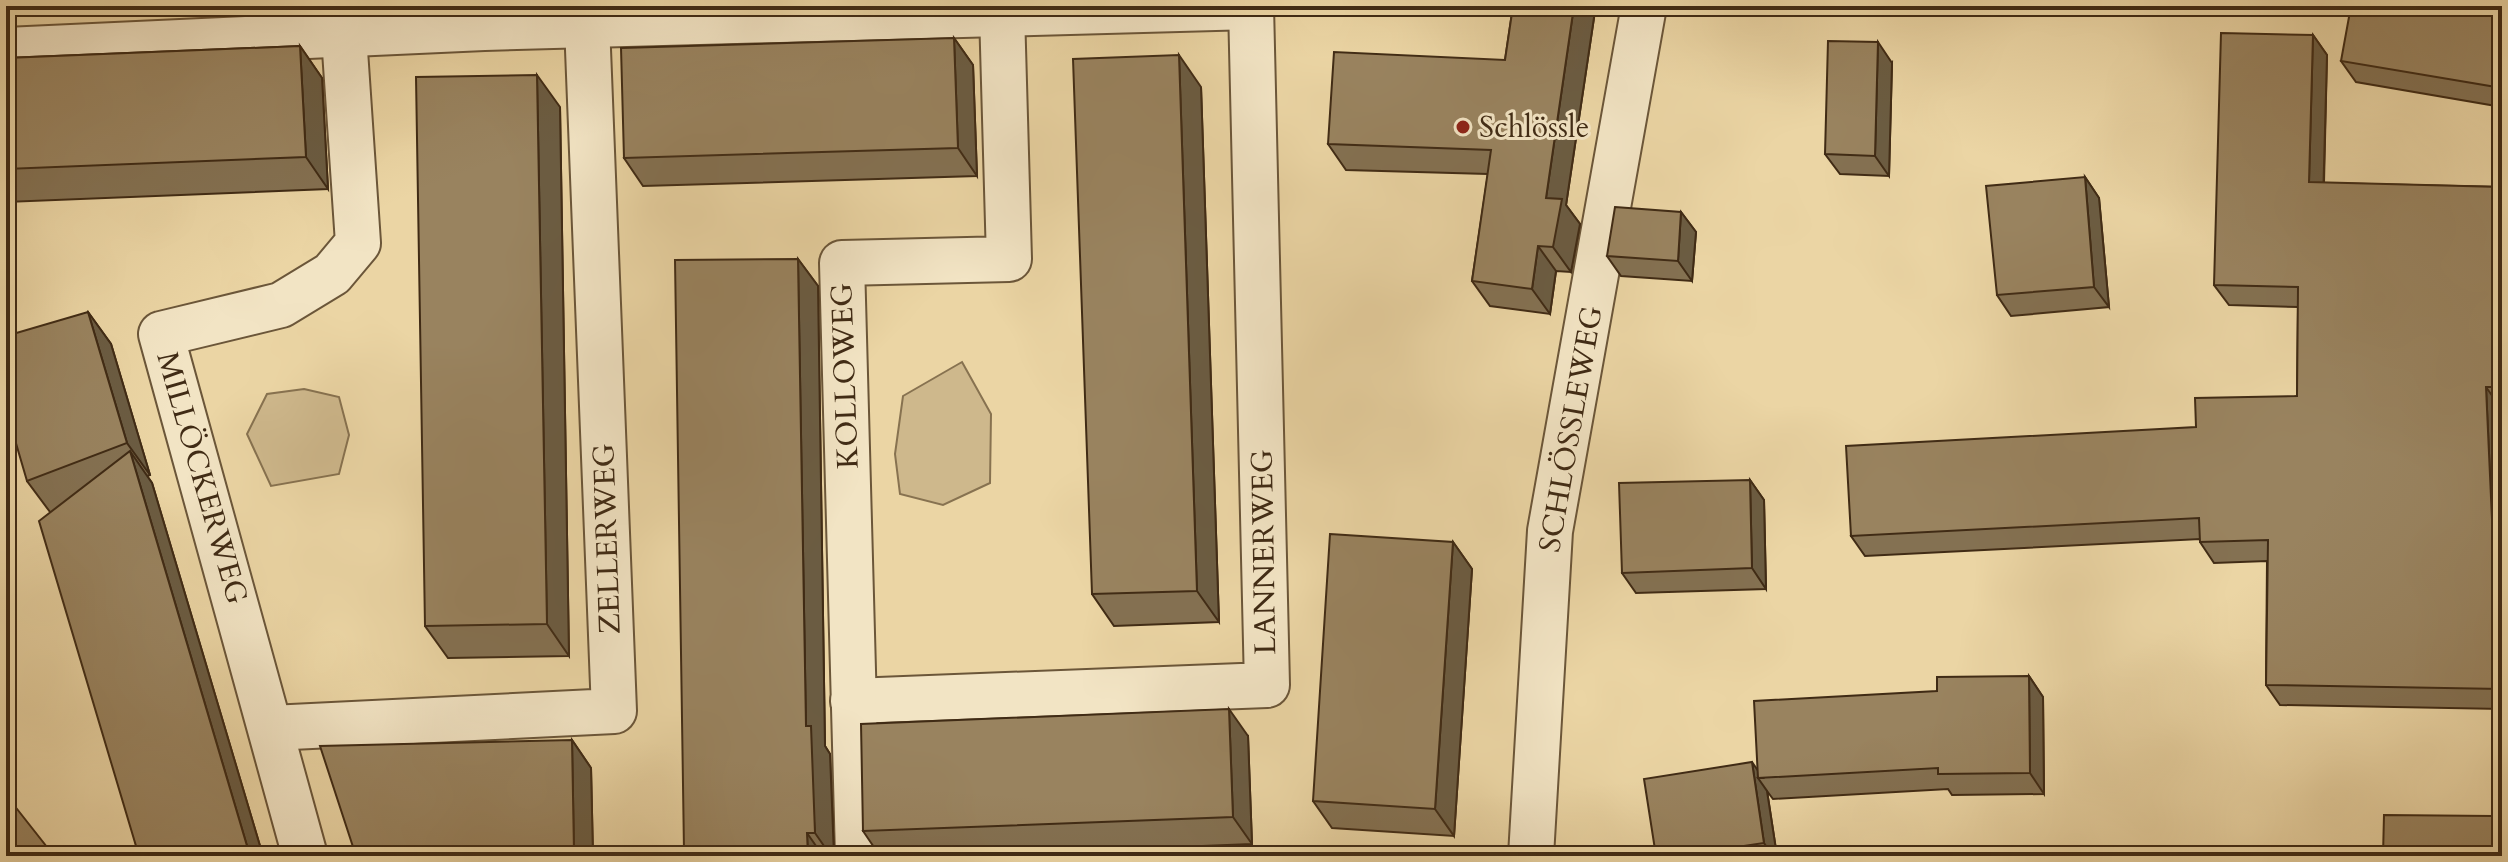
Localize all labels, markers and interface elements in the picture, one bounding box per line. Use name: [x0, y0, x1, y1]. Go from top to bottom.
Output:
place label: Schlössle: [1479, 107, 1589, 148]
marker: Schlössle: [1454, 118, 1472, 136]
street label: KOLLOWEG: [821, 282, 869, 470]
street label: SCHLÖSSLEWEG: [1529, 302, 1613, 555]
street label: MILLÖCKERWEG: [146, 347, 258, 609]
street label: ZELLERWEG: [583, 443, 631, 635]
street label: LANNERWEG: [1242, 449, 1286, 655]

